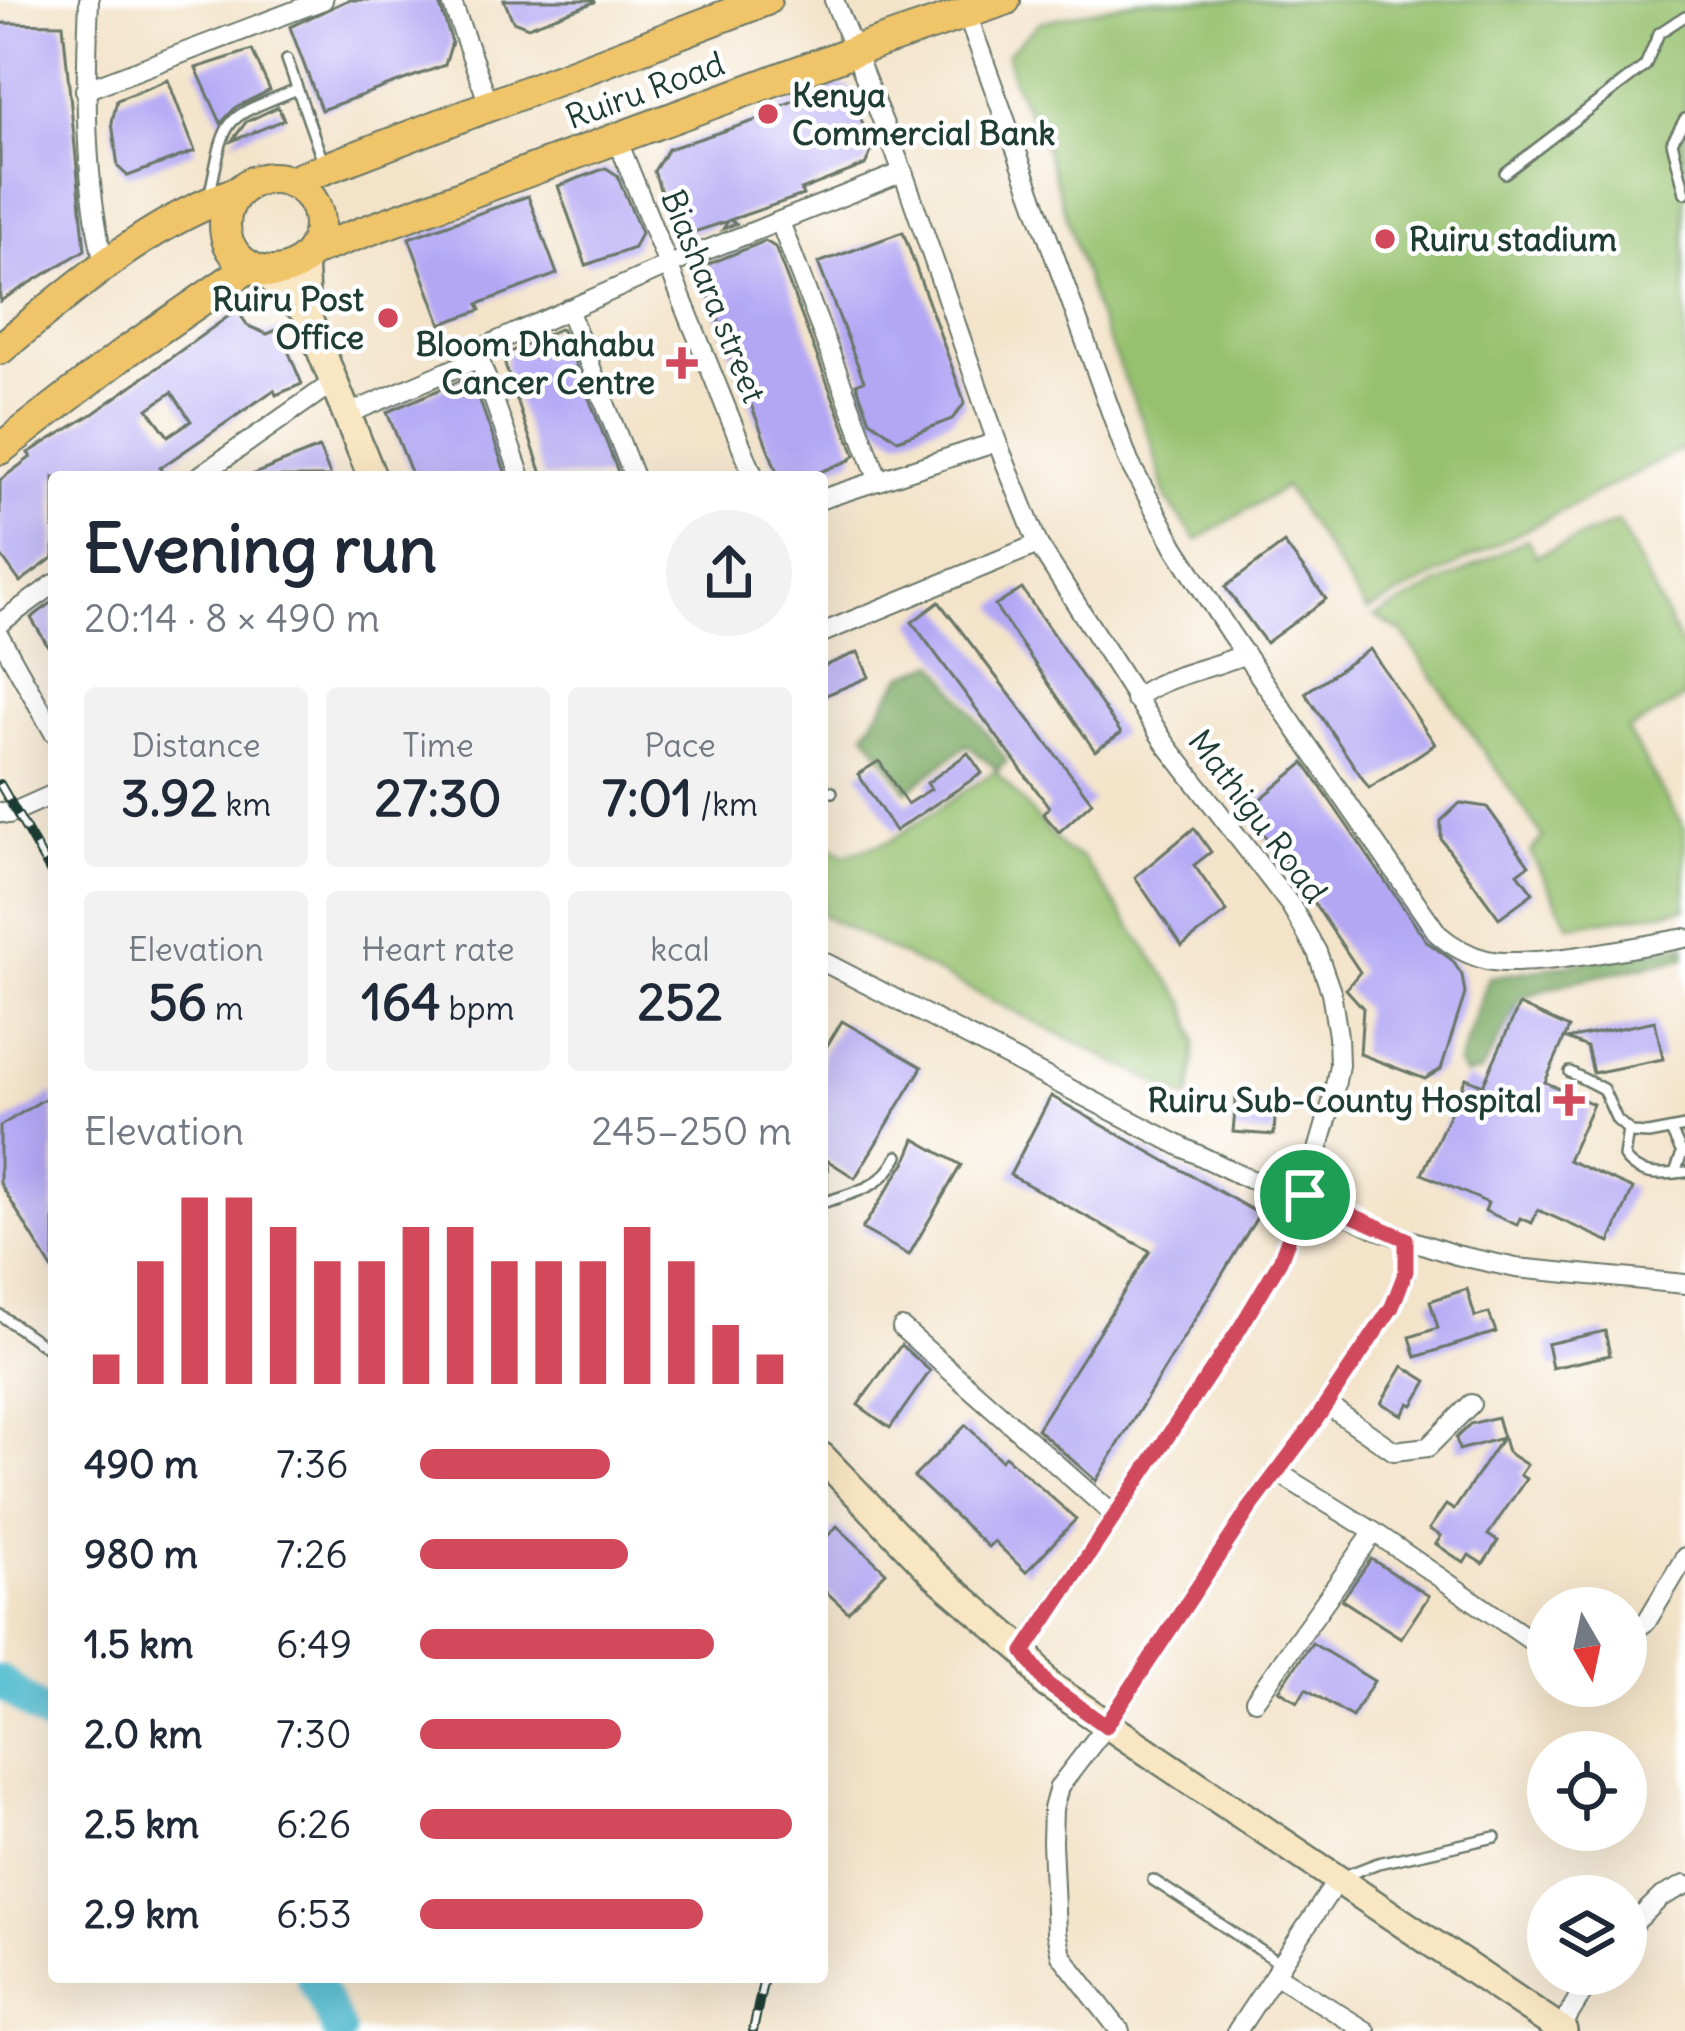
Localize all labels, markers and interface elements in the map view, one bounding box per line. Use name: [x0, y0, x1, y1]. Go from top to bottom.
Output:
street label: Ruiru Road: [560, 42, 730, 138]
place label: Kenya Commercial Bank: [792, 74, 1056, 154]
marker: Kenya Commercial Bank: [755, 101, 781, 127]
street label: Biashara street: [652, 183, 776, 409]
place label: Ruiru stadium: [1409, 218, 1617, 260]
marker: Ruiru stadium: [1372, 226, 1398, 252]
place label: Ruiru Post Office: [212, 278, 364, 358]
marker: Ruiru Post Office: [375, 305, 401, 331]
place label: Bloom Dhahabu Cancer Centre: [415, 323, 655, 403]
marker: Bloom Dhahabu Cancer Centre: [666, 347, 698, 379]
text: Evening run: [84, 507, 437, 590]
button: share: [666, 510, 792, 636]
text: 20:14 · 8 × 490 m: [84, 594, 380, 643]
street label: Mathigu Road: [1179, 721, 1337, 911]
text: Distance: [132, 724, 260, 766]
text: Time: [402, 724, 474, 766]
text: Pace: [644, 724, 716, 766]
text: 3.92: [121, 766, 218, 830]
text: 27:30: [375, 766, 502, 830]
text: 7:01: [602, 766, 692, 830]
text: km: [218, 783, 271, 825]
text: /km: [692, 783, 758, 825]
text: Elevation: [128, 928, 264, 970]
text: Heart rate: [361, 928, 515, 970]
text: kcal: [650, 928, 710, 970]
text: 56: [148, 970, 207, 1034]
text: 164: [362, 970, 441, 1034]
text: 252: [637, 970, 723, 1034]
text: m: [207, 987, 244, 1029]
text: bpm: [441, 987, 514, 1029]
place label: Ruiru Sub-County Hospital: [1147, 1079, 1542, 1121]
marker: Ruiru Sub-County Hospital: [1553, 1084, 1585, 1116]
text: Elevation: [84, 1107, 244, 1156]
text: 245–250 m: [591, 1107, 792, 1156]
pin: [1254, 1144, 1356, 1246]
icon: arrive: [1272, 1162, 1338, 1228]
text: 490 m: [84, 1440, 198, 1489]
text: 7:36: [276, 1440, 349, 1489]
text: 980 m: [84, 1530, 198, 1579]
text: 7:26: [276, 1530, 348, 1579]
north arrow: [1527, 1587, 1647, 1707]
map controls: [1527, 1587, 1647, 1995]
text: 1.5 km: [84, 1620, 193, 1669]
text: 6:49: [276, 1620, 352, 1669]
text: 2.0 km: [84, 1710, 202, 1759]
text: 7:30: [276, 1710, 352, 1759]
button: locate: [1527, 1731, 1647, 1851]
text: 2.5 km: [84, 1800, 199, 1849]
text: 6:26: [276, 1800, 351, 1849]
button: layers: [1527, 1875, 1647, 1995]
text: 2.9 km: [84, 1890, 199, 1939]
text: 6:53: [276, 1890, 352, 1939]

